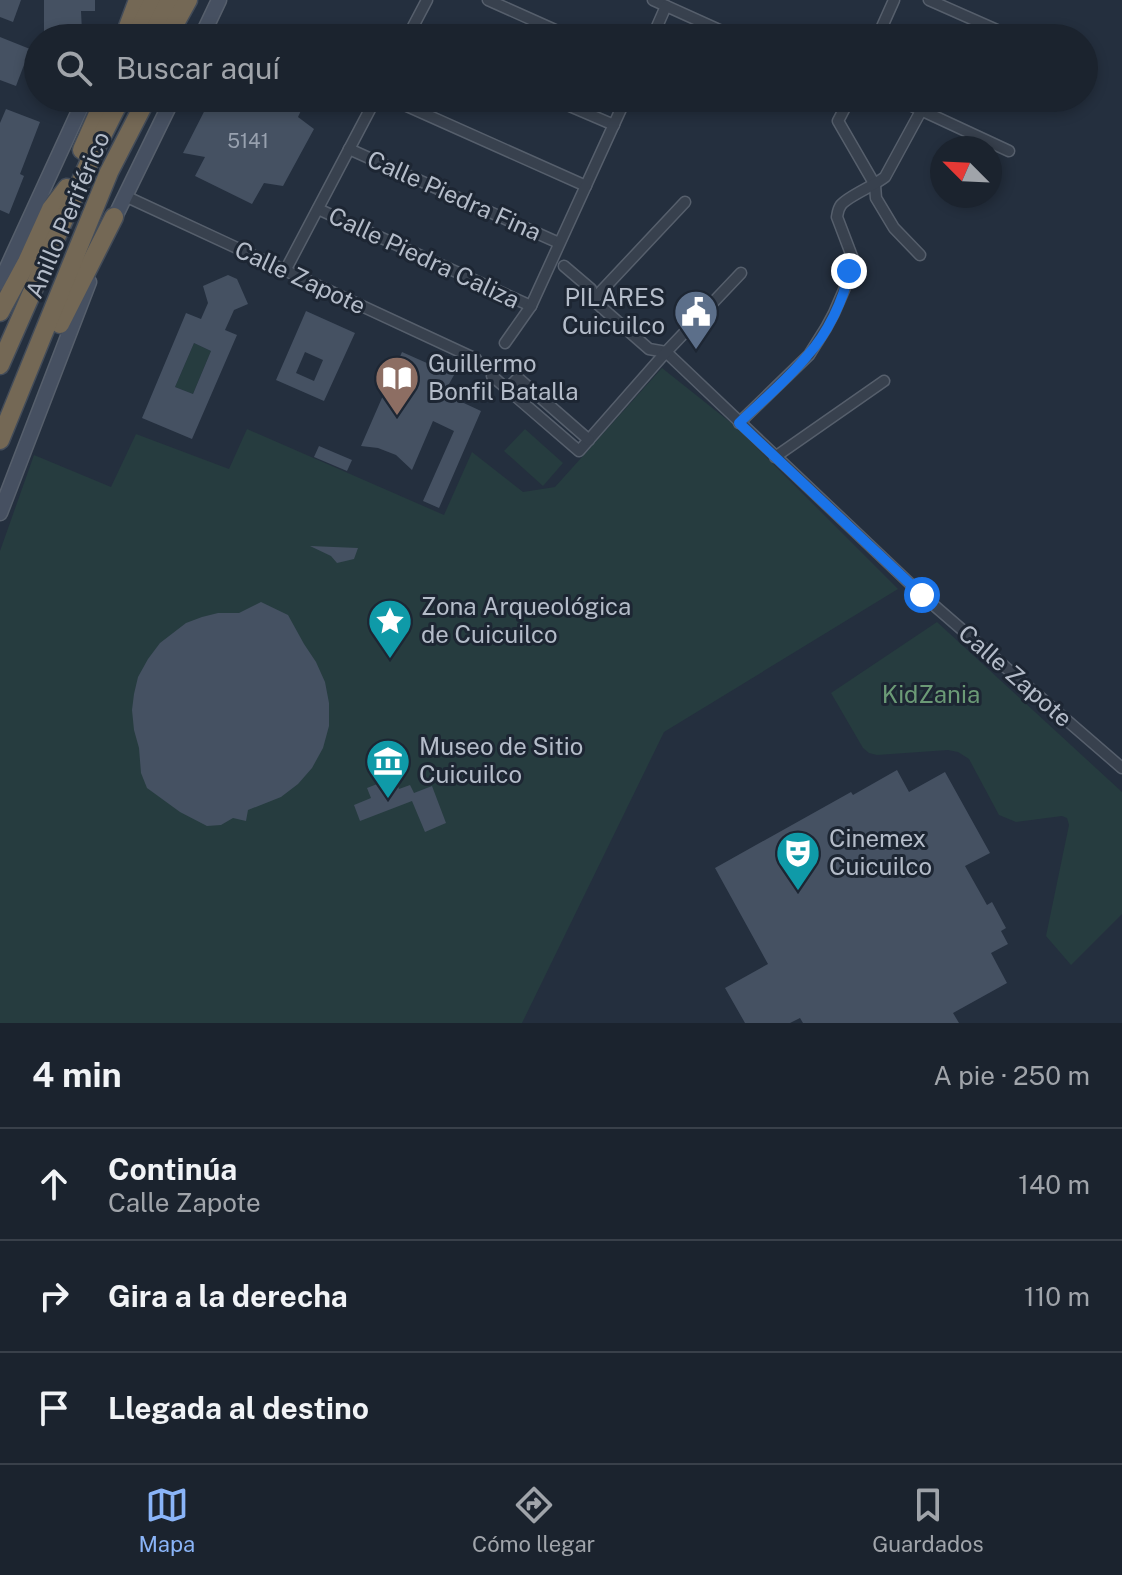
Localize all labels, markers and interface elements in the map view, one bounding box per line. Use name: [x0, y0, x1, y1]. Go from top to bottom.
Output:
search box: [24, 24, 1098, 112]
icon: search: [52, 46, 96, 90]
text: Buscar aquí: [116, 50, 280, 86]
street label: Anillo Periférico: [19, 127, 115, 302]
house number: 5141: [227, 129, 269, 153]
north arrow: [930, 136, 1002, 208]
street label: Calle Piedra Fina: [363, 144, 546, 246]
street label: Calle Piedra Caliza: [324, 201, 524, 314]
street label: Calle Zapote: [231, 235, 370, 320]
route end: [831, 253, 867, 289]
place label: PILARES Cuicuilco: [562, 283, 665, 339]
public building icon: PILARES Cuicuilco: [672, 288, 720, 351]
place label: Guillermo Bonfil Batalla: [428, 349, 579, 405]
library icon: Guillermo Bonfil Batalla: [373, 354, 421, 417]
route start: [904, 577, 940, 613]
place label: Zona Arqueológica de Cuicuilco: [421, 592, 631, 648]
place icon: Zona Arqueológica de Cuicuilco: [366, 597, 414, 660]
street label: Calle Zapote: [953, 618, 1078, 732]
park label: KidZania: [882, 680, 980, 708]
place label: Museo de Sitio Cuicuilco: [419, 732, 583, 788]
museum icon: Museo de Sitio Cuicuilco: [364, 737, 412, 800]
place label: Cinemex Cuicuilco: [829, 824, 932, 880]
theatre icon: Cinemex Cuicuilco: [774, 829, 822, 892]
text: 4 min: [32, 1055, 122, 1095]
text: A pie · 250 m: [933, 1060, 1090, 1091]
text: Continúa: [108, 1151, 237, 1187]
icon: ahead: [32, 1162, 76, 1206]
text: 140 m: [1018, 1169, 1090, 1200]
text: Calle Zapote: [108, 1187, 261, 1218]
icon: right: [32, 1274, 76, 1318]
text: Gira a la derecha: [108, 1278, 348, 1314]
text: 110 m: [1024, 1281, 1090, 1312]
icon: arrive: [32, 1386, 76, 1430]
text: Llegada al destino: [108, 1390, 369, 1426]
tab: Mapa: [138, 1483, 195, 1557]
tab: Cómo llegar: [472, 1483, 595, 1557]
tab: Guardados: [872, 1483, 984, 1557]

